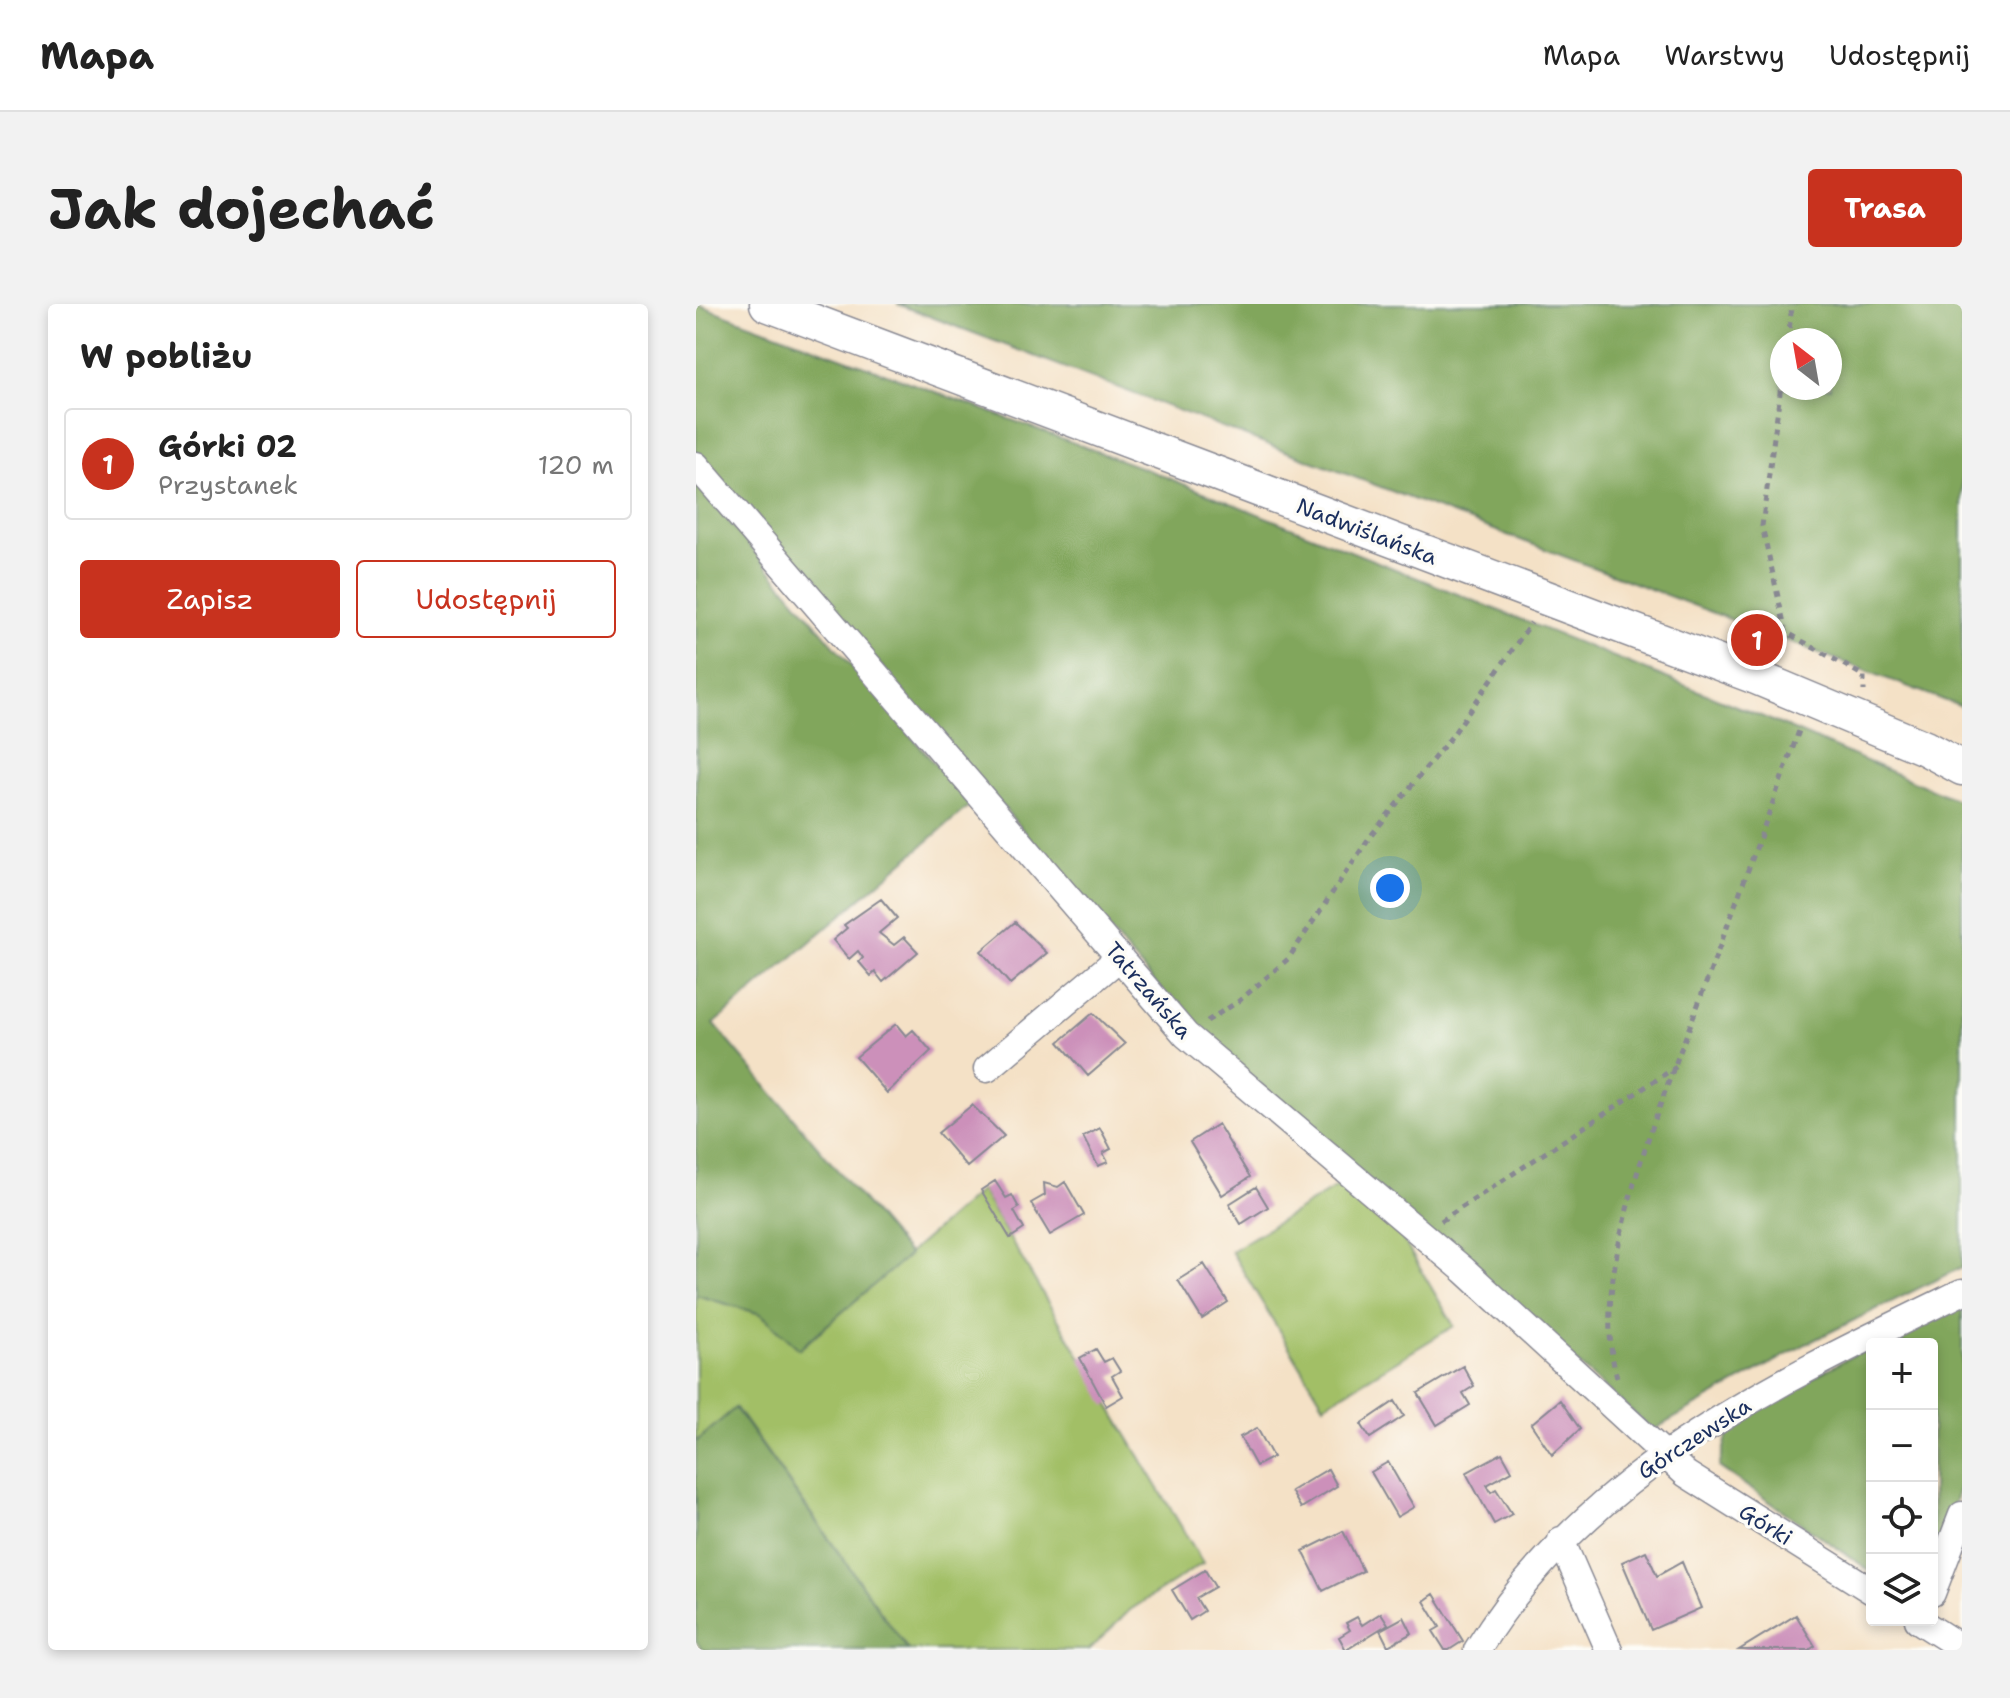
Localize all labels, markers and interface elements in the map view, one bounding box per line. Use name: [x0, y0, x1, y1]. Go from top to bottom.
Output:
text: Mapa: [40, 30, 154, 81]
text: Mapa: [1543, 36, 1620, 74]
text: Warstwy: [1664, 36, 1785, 74]
text: Udostępnij: [1829, 36, 1970, 74]
button: Trasa: [1808, 169, 1962, 247]
text: Jak dojechać: [48, 171, 435, 246]
north arrow: [1770, 328, 1842, 400]
text: W pobliżu: [80, 333, 253, 379]
text: Górki 02: [158, 426, 297, 467]
text: 1: [102, 447, 114, 482]
text: 120 m: [538, 447, 614, 482]
text: Przystanek: [158, 467, 298, 502]
street label: Nadwiślańska: [1292, 491, 1442, 572]
button: Zapisz: [80, 560, 340, 638]
button: Udostępnij: [356, 560, 616, 638]
pin: 1: [1731, 610, 1783, 670]
your location: [1370, 868, 1410, 908]
street label: Tatrzańska: [1099, 936, 1199, 1045]
map controls: [1866, 1338, 1938, 1626]
button: +: [1866, 1338, 1938, 1410]
street label: Górczewska: [1632, 1391, 1757, 1486]
button: −: [1866, 1410, 1938, 1482]
button: locate: [1866, 1482, 1938, 1554]
street label: Górki: [1734, 1497, 1798, 1552]
button: layers: [1866, 1554, 1938, 1626]

